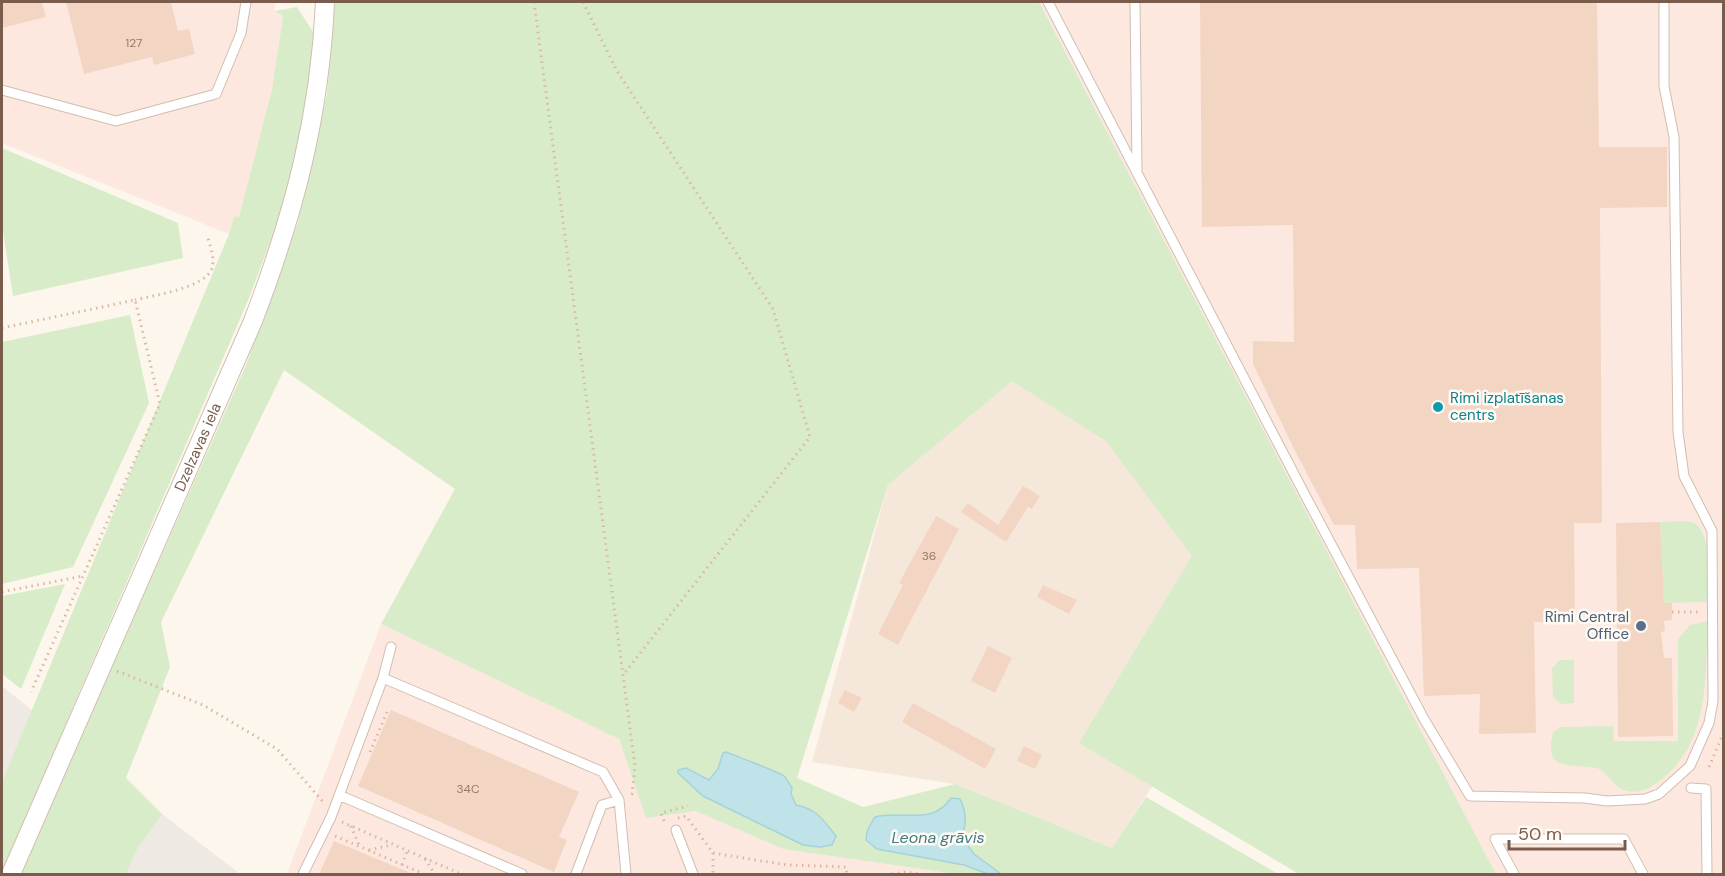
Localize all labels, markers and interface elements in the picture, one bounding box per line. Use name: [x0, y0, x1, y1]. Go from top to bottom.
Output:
house number: 127: [126, 35, 142, 51]
place label: Rimi izplatīšanas centrs: [1450, 388, 1564, 425]
street label: Dzelzavas iela: [170, 400, 226, 495]
marker: Rimi izplatīšanas centrs: [1431, 400, 1445, 414]
house number: 36: [922, 548, 936, 564]
place label: Rimi Central Office: [1545, 607, 1629, 644]
marker: Rimi Central Office: [1634, 619, 1648, 633]
house number: 34C: [457, 781, 480, 797]
scale bar: [1509, 813, 1624, 851]
text: 50 m: [1518, 822, 1562, 846]
water label: Leona grāvis: [891, 827, 985, 848]

